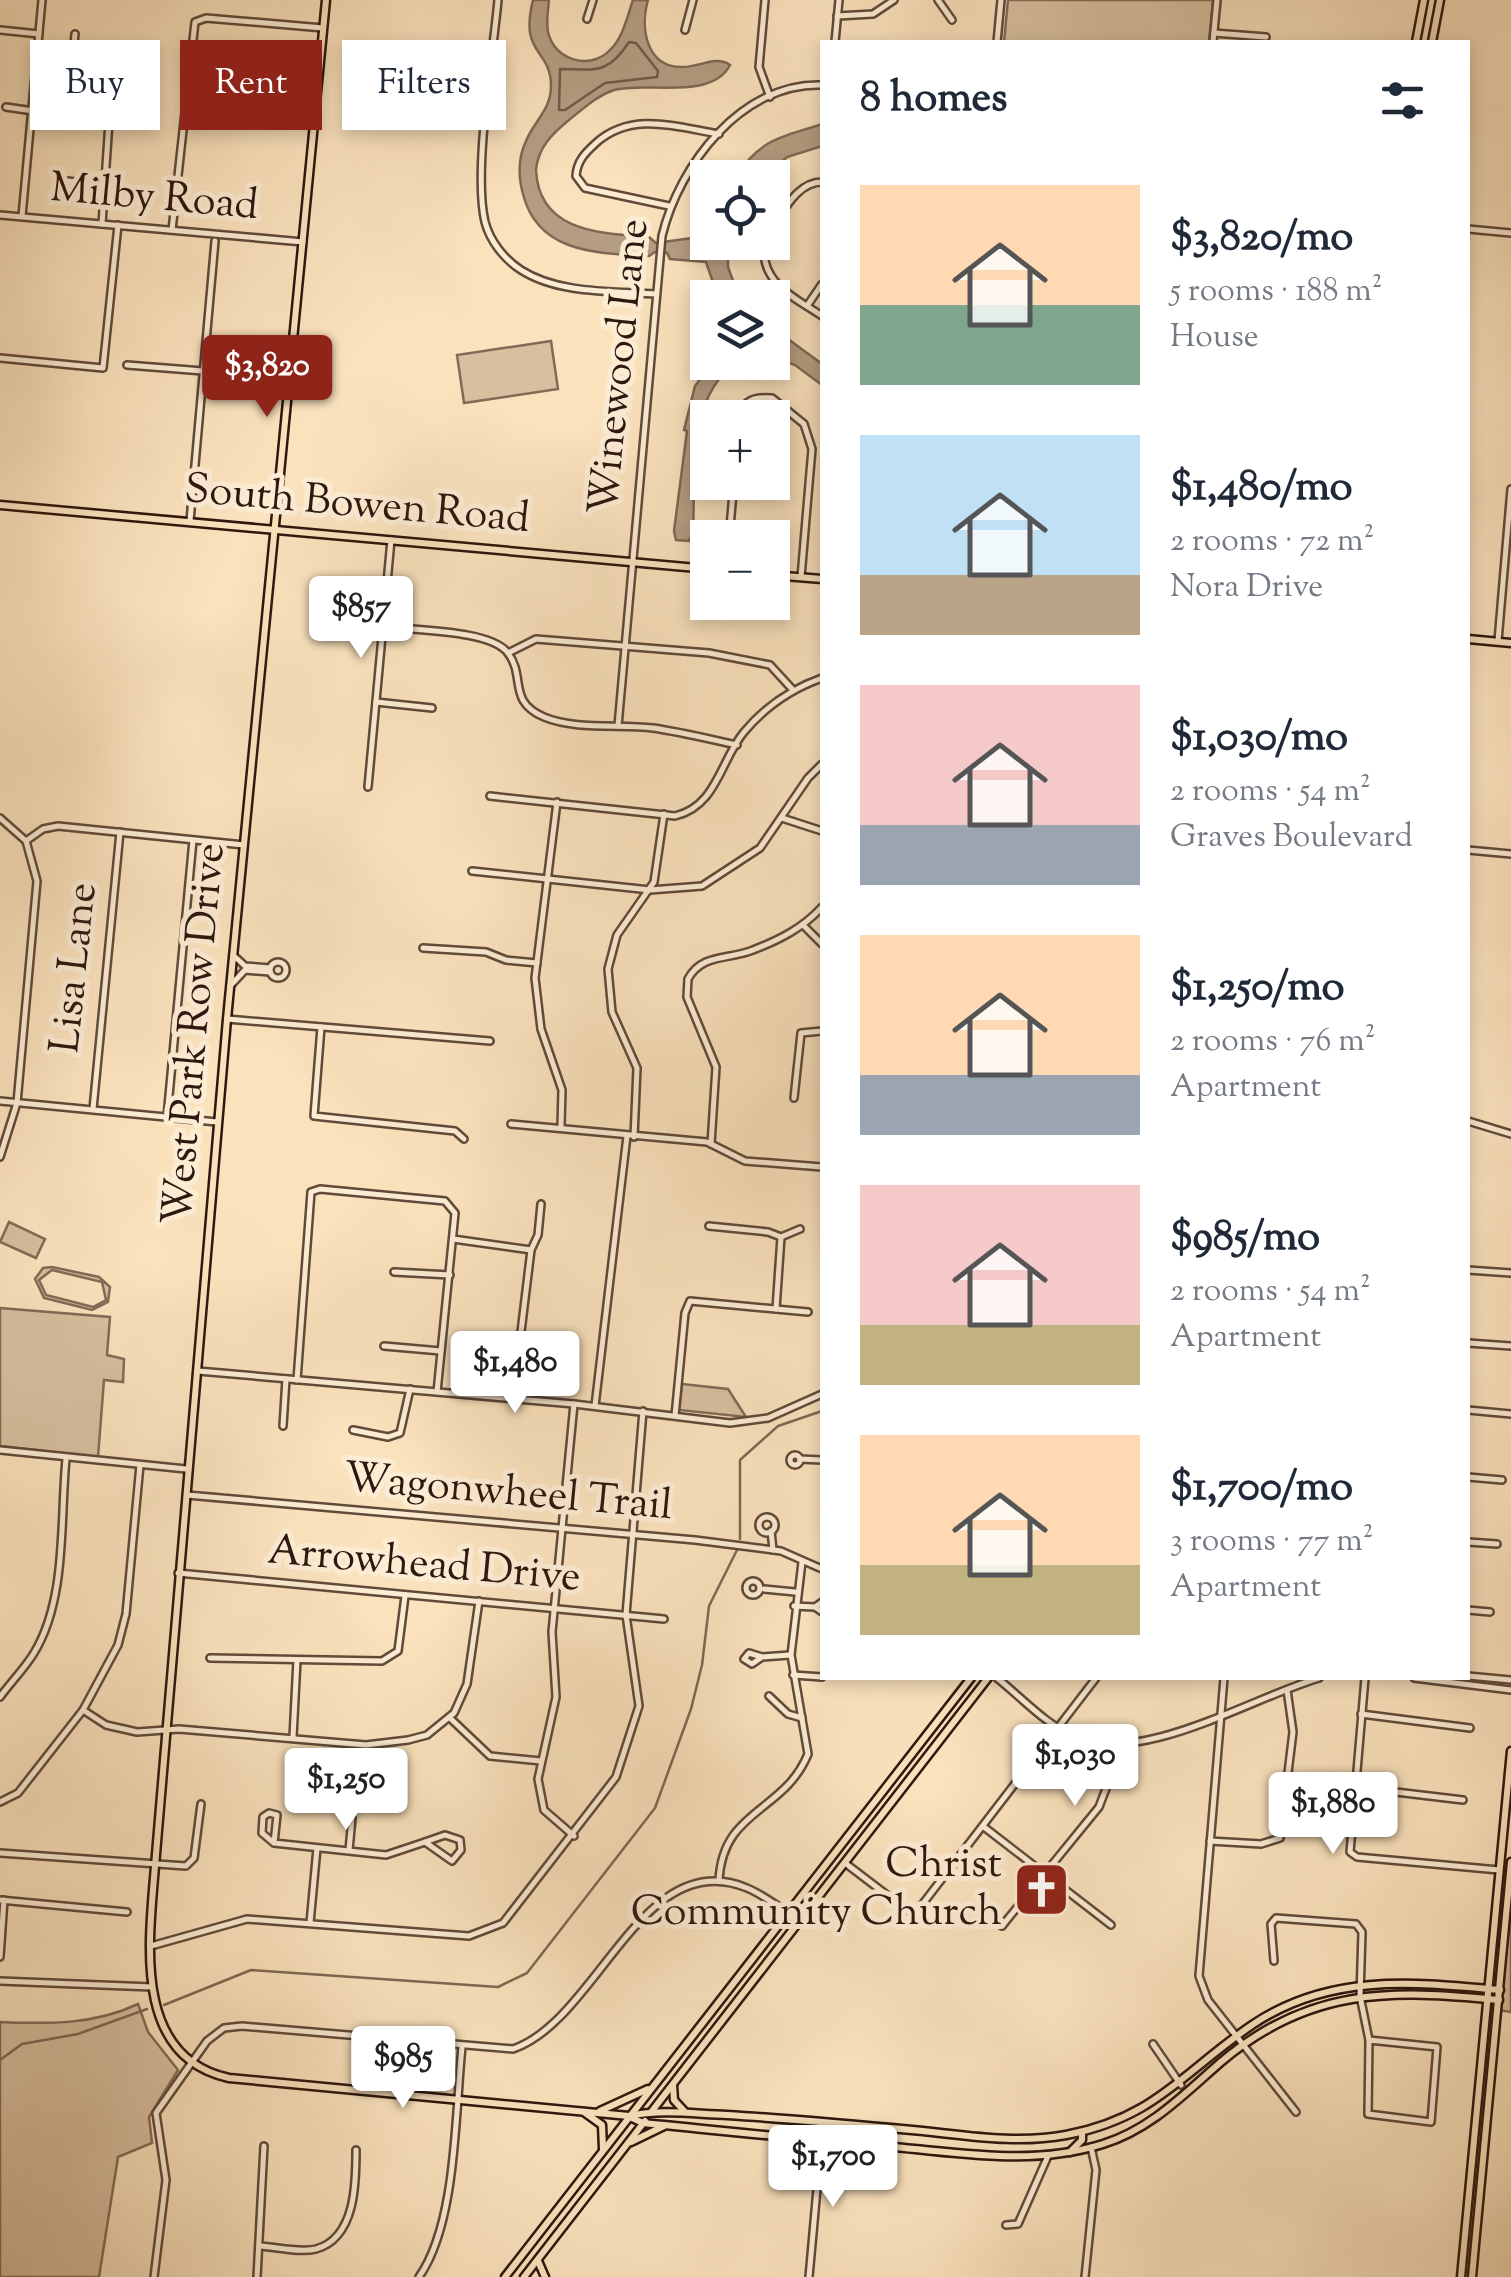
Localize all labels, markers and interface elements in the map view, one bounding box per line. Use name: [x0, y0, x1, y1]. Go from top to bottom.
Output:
chip: Buy: [30, 40, 160, 130]
chip: Rent: [180, 40, 322, 130]
chip: Filters: [342, 40, 506, 130]
text: 8 homes: [860, 70, 1008, 130]
icon: filters: [1375, 73, 1430, 128]
street label: Milby Road: [47, 160, 261, 238]
map controls: [690, 160, 790, 620]
button: locate: [690, 160, 790, 260]
text: $3,820/mo: [1170, 209, 1353, 269]
street label: Winewood Lane: [576, 216, 666, 518]
icon: home: [940, 225, 1060, 345]
text: 5 rooms · 188 m²: [1170, 269, 1382, 315]
button: layers: [690, 280, 790, 380]
text: House: [1170, 315, 1259, 361]
pin: $3,820: [186, 335, 348, 420]
text: $3,820: [224, 344, 310, 390]
button: +: [690, 400, 790, 500]
text: $1,480/mo: [1170, 459, 1353, 519]
street label: South Bowen Road: [182, 461, 532, 551]
icon: home: [940, 475, 1060, 595]
text: 2 rooms · 72 m²: [1170, 519, 1374, 565]
button: −: [690, 520, 790, 620]
text: Nora Drive: [1170, 565, 1323, 611]
pin: $857: [302, 576, 420, 661]
text: $857: [331, 585, 391, 631]
text: $1,030/mo: [1170, 709, 1348, 769]
icon: home: [940, 725, 1060, 845]
text: 2 rooms · 54 m²: [1170, 769, 1371, 815]
text: Graves Boulevard: [1170, 815, 1413, 861]
street label: West Park Row Drive: [149, 840, 243, 1228]
street label: Lisa Lane: [37, 880, 115, 1056]
text: $1,250/mo: [1170, 959, 1344, 1019]
icon: home: [940, 975, 1060, 1095]
text: 2 rooms · 76 m²: [1170, 1019, 1376, 1065]
text: Apartment: [1170, 1065, 1321, 1111]
text: $985/mo: [1170, 1209, 1320, 1269]
icon: home: [940, 1225, 1060, 1345]
text: 2 rooms · 54 m²: [1170, 1269, 1371, 1315]
text: Apartment: [1170, 1315, 1321, 1361]
pin: $1,480: [434, 1331, 596, 1416]
text: $1,480: [473, 1340, 558, 1386]
street label: Wagonwheel Trail: [341, 1450, 675, 1538]
text: $1,700/mo: [1170, 1459, 1353, 1519]
icon: home: [940, 1475, 1060, 1595]
text: 3 rooms · 77 m²: [1170, 1519, 1374, 1565]
street label: Arrowhead Drive: [265, 1522, 583, 1610]
text: Apartment: [1170, 1565, 1321, 1611]
pin: $1,030: [994, 1724, 1156, 1809]
text: $1,030: [1034, 1733, 1116, 1779]
pin: $1,250: [265, 1748, 427, 1833]
text: $1,250: [307, 1757, 385, 1803]
pin: $1,880: [1252, 1772, 1414, 1857]
text: $1,880: [1291, 1781, 1375, 1827]
place label: Christ Community Church: [631, 1836, 1002, 1944]
church icon: Christ Community Church: [1011, 1860, 1071, 1920]
pin: $985: [344, 2026, 462, 2111]
text: $985: [373, 2035, 433, 2081]
pin: $1,700: [752, 2125, 914, 2210]
text: $1,700: [790, 2134, 876, 2180]

